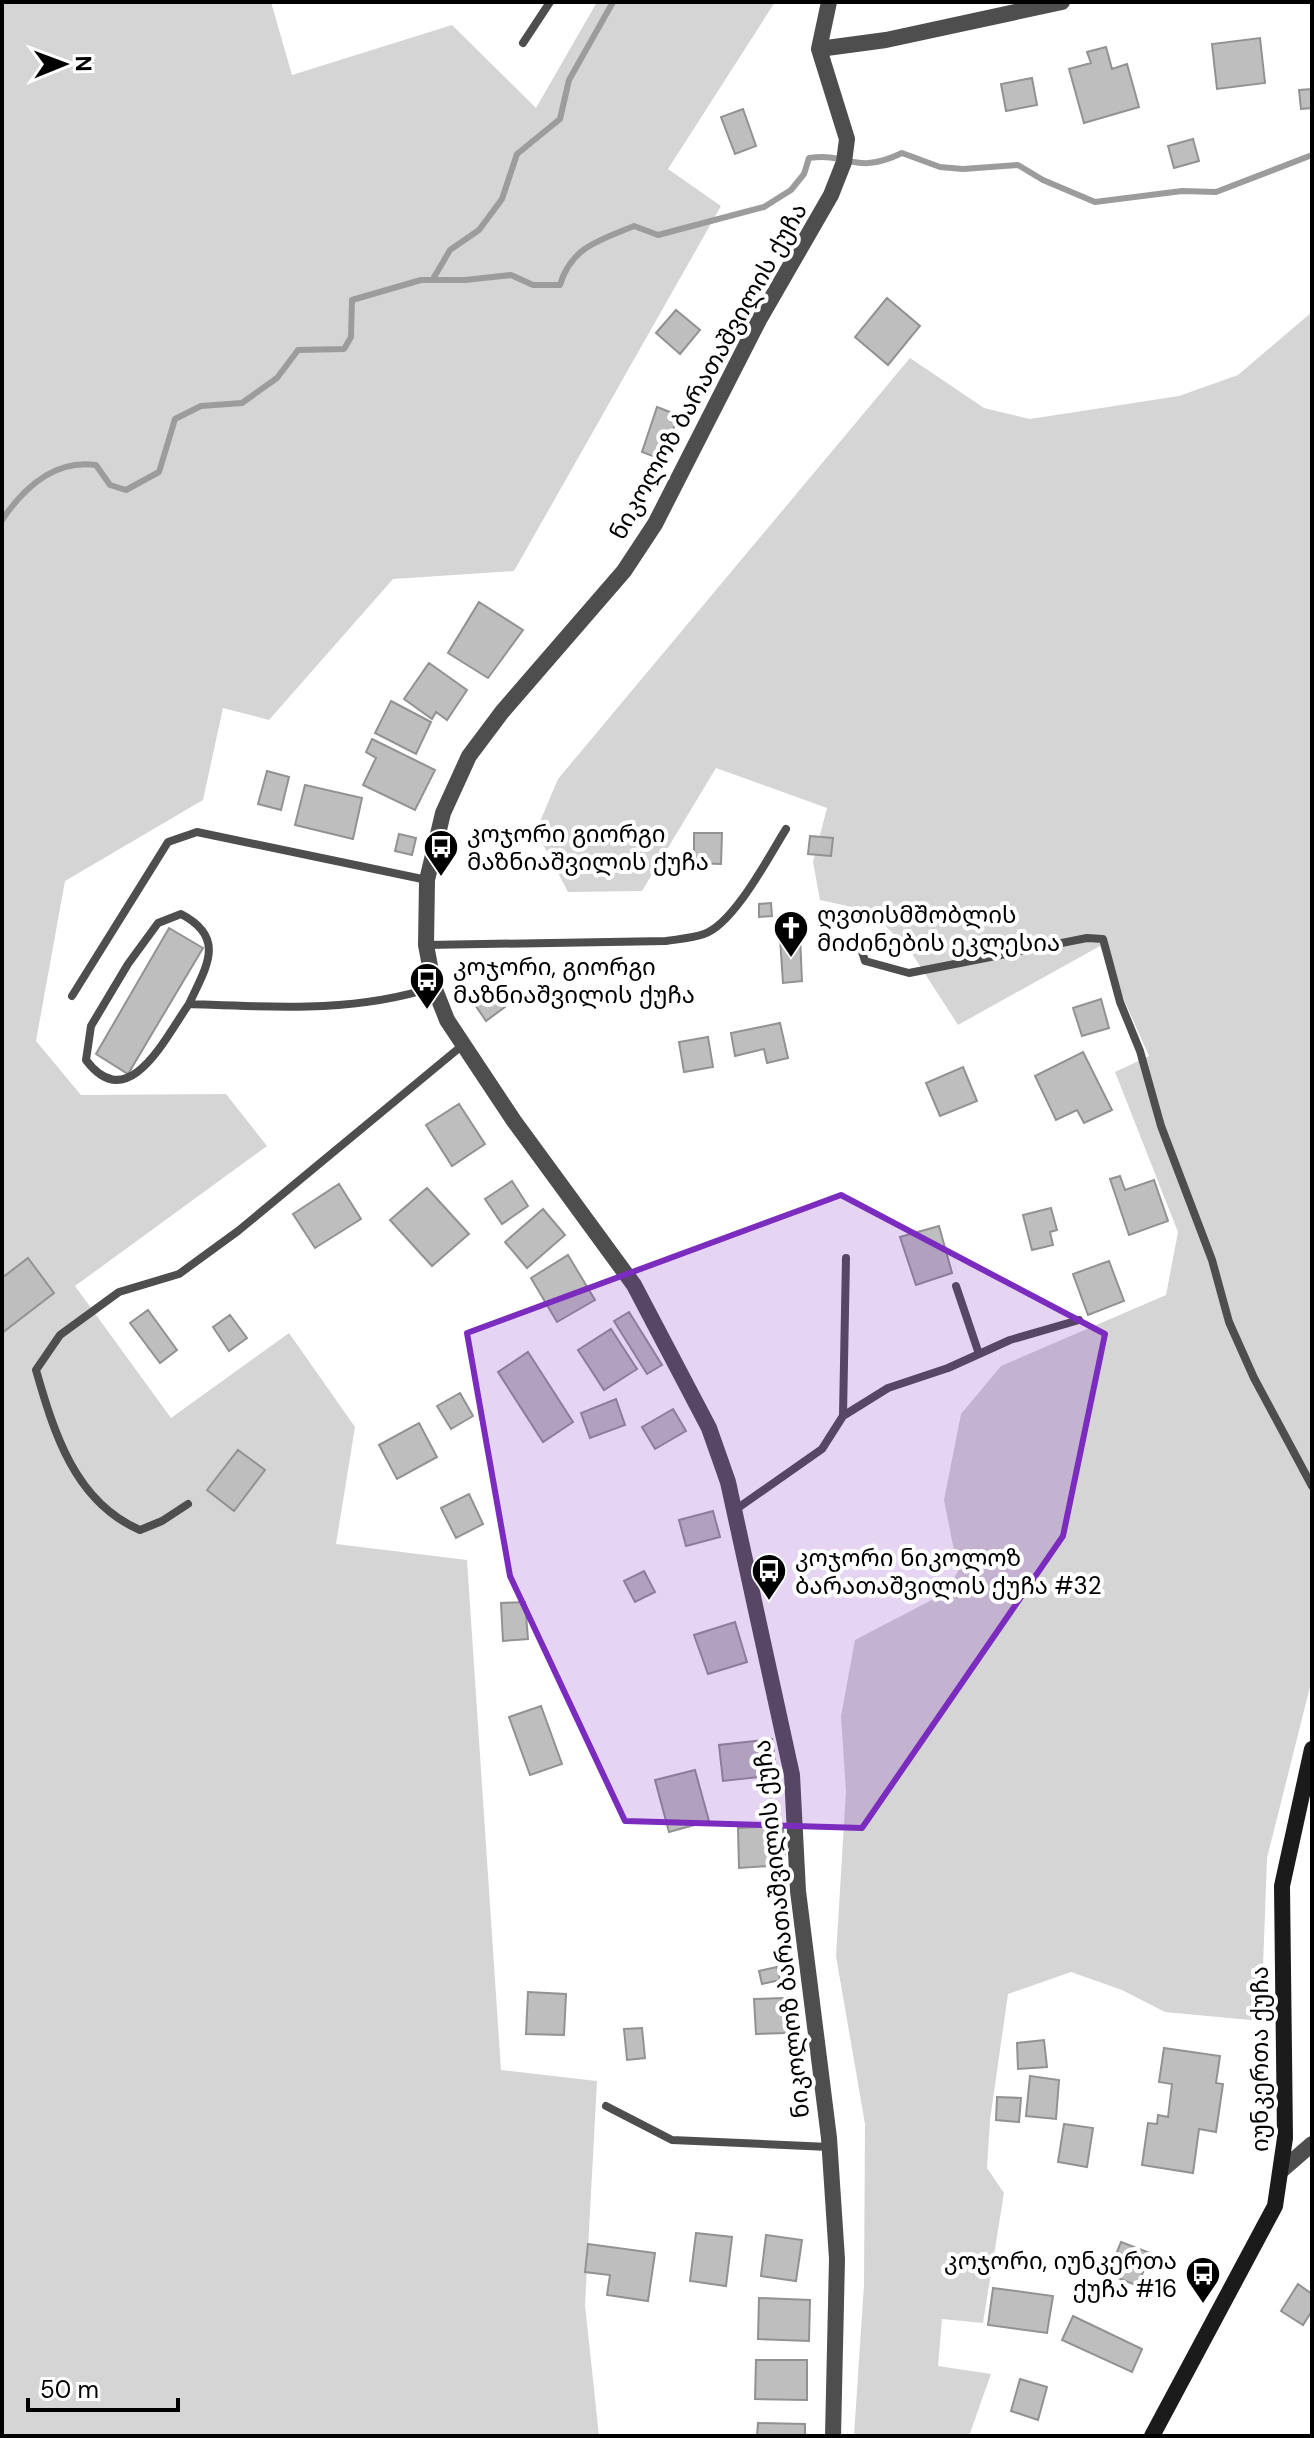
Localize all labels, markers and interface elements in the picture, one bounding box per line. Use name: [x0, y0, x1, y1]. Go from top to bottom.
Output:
north arrow: [24, 24, 104, 104]
text: N: [69, 55, 98, 72]
street label: ნიკოლოზ ბარათაშვილის ქუჩა: [602, 197, 814, 545]
place label: კოჯორი გიორგი მაზნიაშვილის ქუჩა: [467, 818, 709, 877]
bus stop icon: კოჯორი გიორგი მაზნიაშვილის ქუჩა: [422, 828, 460, 878]
place label: ღვთისმშობლის მიძინების ეკლესია: [817, 899, 1060, 958]
church icon: ღვთისმშობლის მიძინების ეკლესია: [772, 909, 810, 959]
place label: კოჯორი, გიორგი მაზნიაშვილის ქუჩა: [453, 951, 695, 1010]
bus stop icon: კოჯორი, გიორგი მაზნიაშვილის ქუჩა: [408, 961, 446, 1011]
place label: კოჯორი ნიკოლოზ ბარათაშვილის ქუჩა #32: [795, 1542, 1102, 1601]
bus stop icon: კოჯორი ნიკოლოზ ბარათაშვილის ქუჩა #32: [750, 1552, 788, 1602]
street label: ნიკოლოზ ბარათაშვილის ქუჩა: [746, 1738, 816, 2120]
street label: იუნკერთა ქუჩა: [1244, 1966, 1275, 2152]
place label: კოჯორი, იუნკერთა ქუჩა #16: [944, 2245, 1177, 2304]
bus stop icon: კოჯორი, იუნკერთა ქუჩა #16: [1184, 2255, 1222, 2305]
scale bar: [28, 2362, 178, 2412]
text: 50 m: [40, 2374, 99, 2405]

